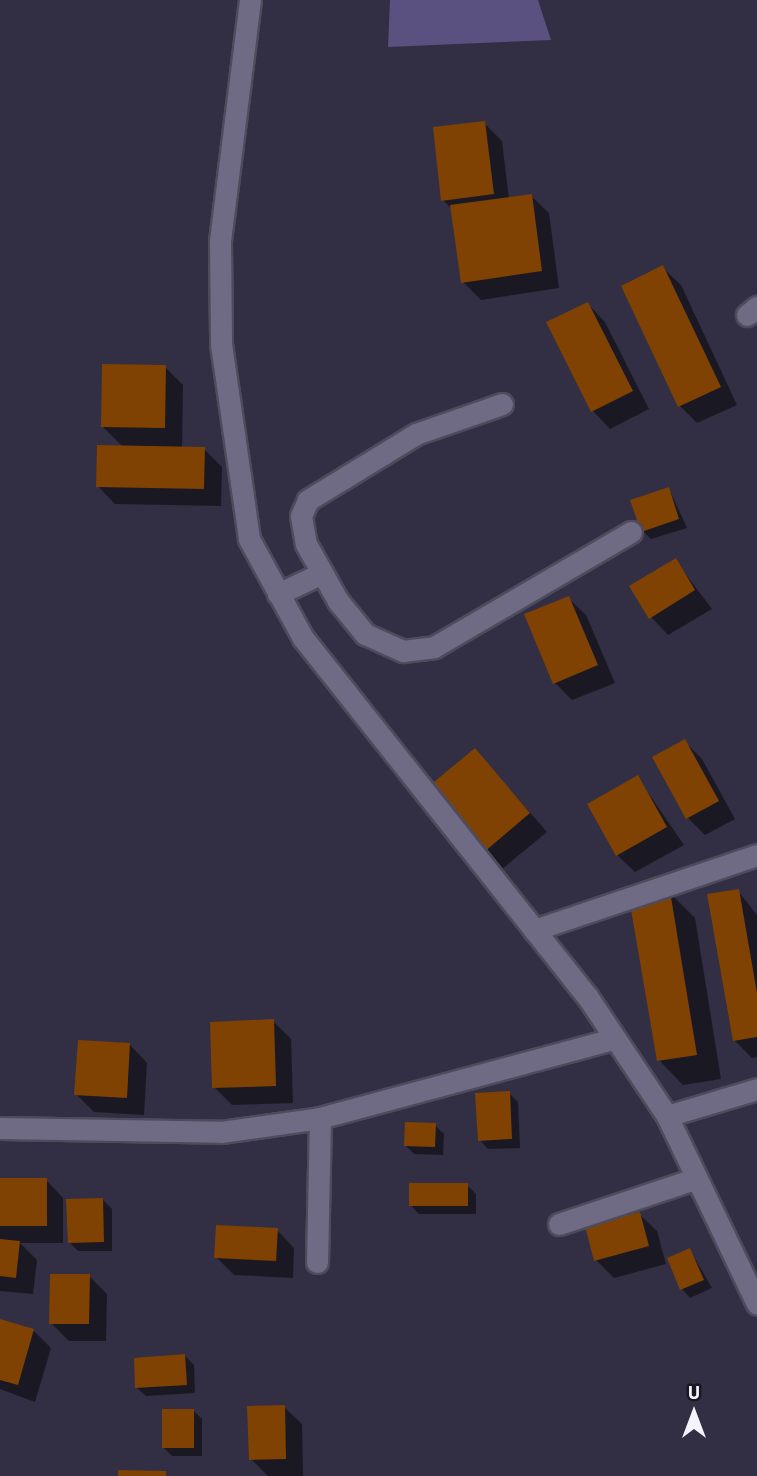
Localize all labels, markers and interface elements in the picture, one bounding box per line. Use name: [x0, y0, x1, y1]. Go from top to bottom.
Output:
north arrow: [659, 1378, 729, 1448]
text: U: [688, 1380, 700, 1403]

